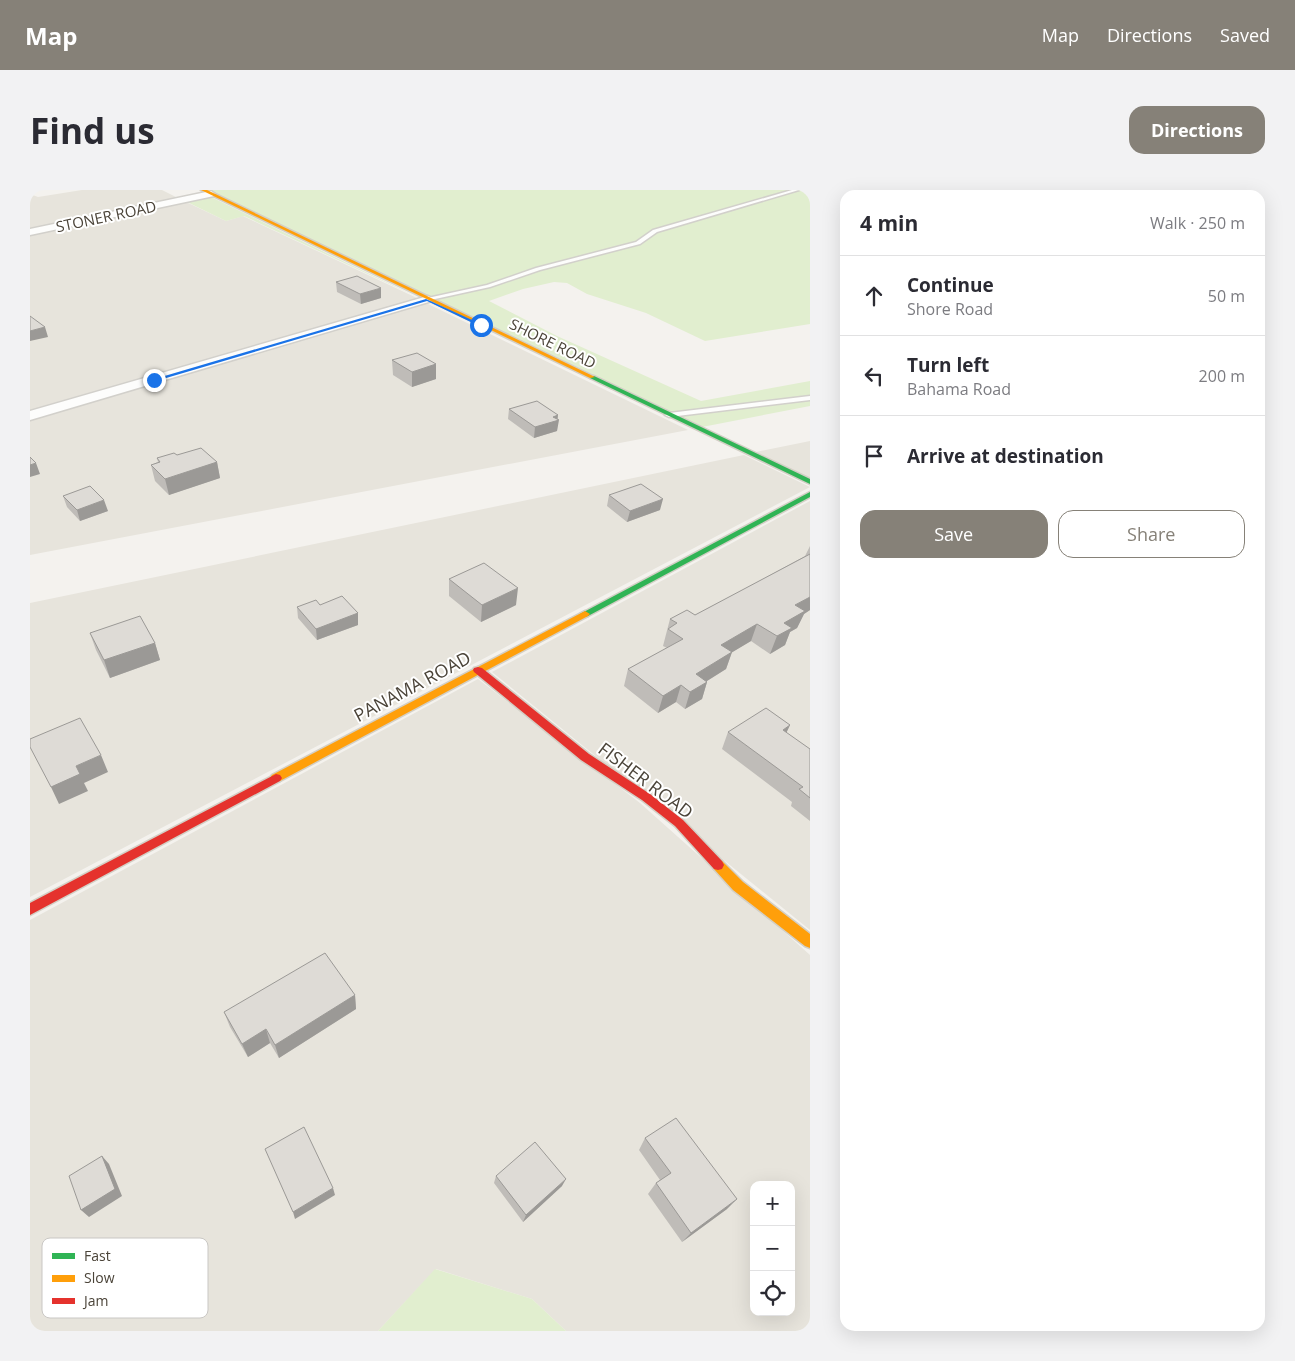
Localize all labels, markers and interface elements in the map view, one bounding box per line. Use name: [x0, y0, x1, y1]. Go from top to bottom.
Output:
text: Map: [25, 19, 77, 52]
text: Map: [1042, 23, 1079, 47]
text: Directions: [1107, 23, 1192, 47]
text: Saved: [1220, 23, 1270, 47]
button: Directions: [1129, 106, 1265, 154]
text: Find us: [30, 107, 155, 154]
street label: STONER ROAD: [54, 196, 158, 236]
text: 4 min: [860, 209, 918, 237]
text: Walk · 250 m: [1150, 212, 1245, 234]
text: Continue: [907, 272, 994, 298]
icon: ahead: [860, 282, 888, 310]
text: 50 m: [1208, 285, 1245, 307]
text: Shore Road: [907, 298, 993, 320]
street label: SHORE ROAD: [506, 313, 600, 373]
route start: [470, 314, 493, 337]
text: Turn left: [907, 352, 989, 378]
icon: left: [860, 362, 888, 390]
text: 200 m: [1199, 365, 1245, 387]
route end: [143, 369, 166, 392]
text: Bahama Road: [907, 378, 1011, 400]
icon: arrive: [860, 442, 888, 470]
text: Arrive at destination: [907, 443, 1104, 469]
button: Save: [860, 510, 1048, 558]
button: Share: [1058, 510, 1245, 558]
street label: PANAMA ROAD: [349, 645, 475, 727]
street label: FISHER ROAD: [594, 736, 698, 824]
map controls: [750, 1181, 795, 1316]
button: +: [750, 1181, 795, 1226]
button: −: [750, 1226, 795, 1271]
legend: [42, 1238, 208, 1318]
text: Fast: [84, 1246, 111, 1265]
text: Slow: [84, 1268, 115, 1287]
button: locate: [750, 1271, 795, 1316]
text: Jam: [82, 1291, 109, 1310]

